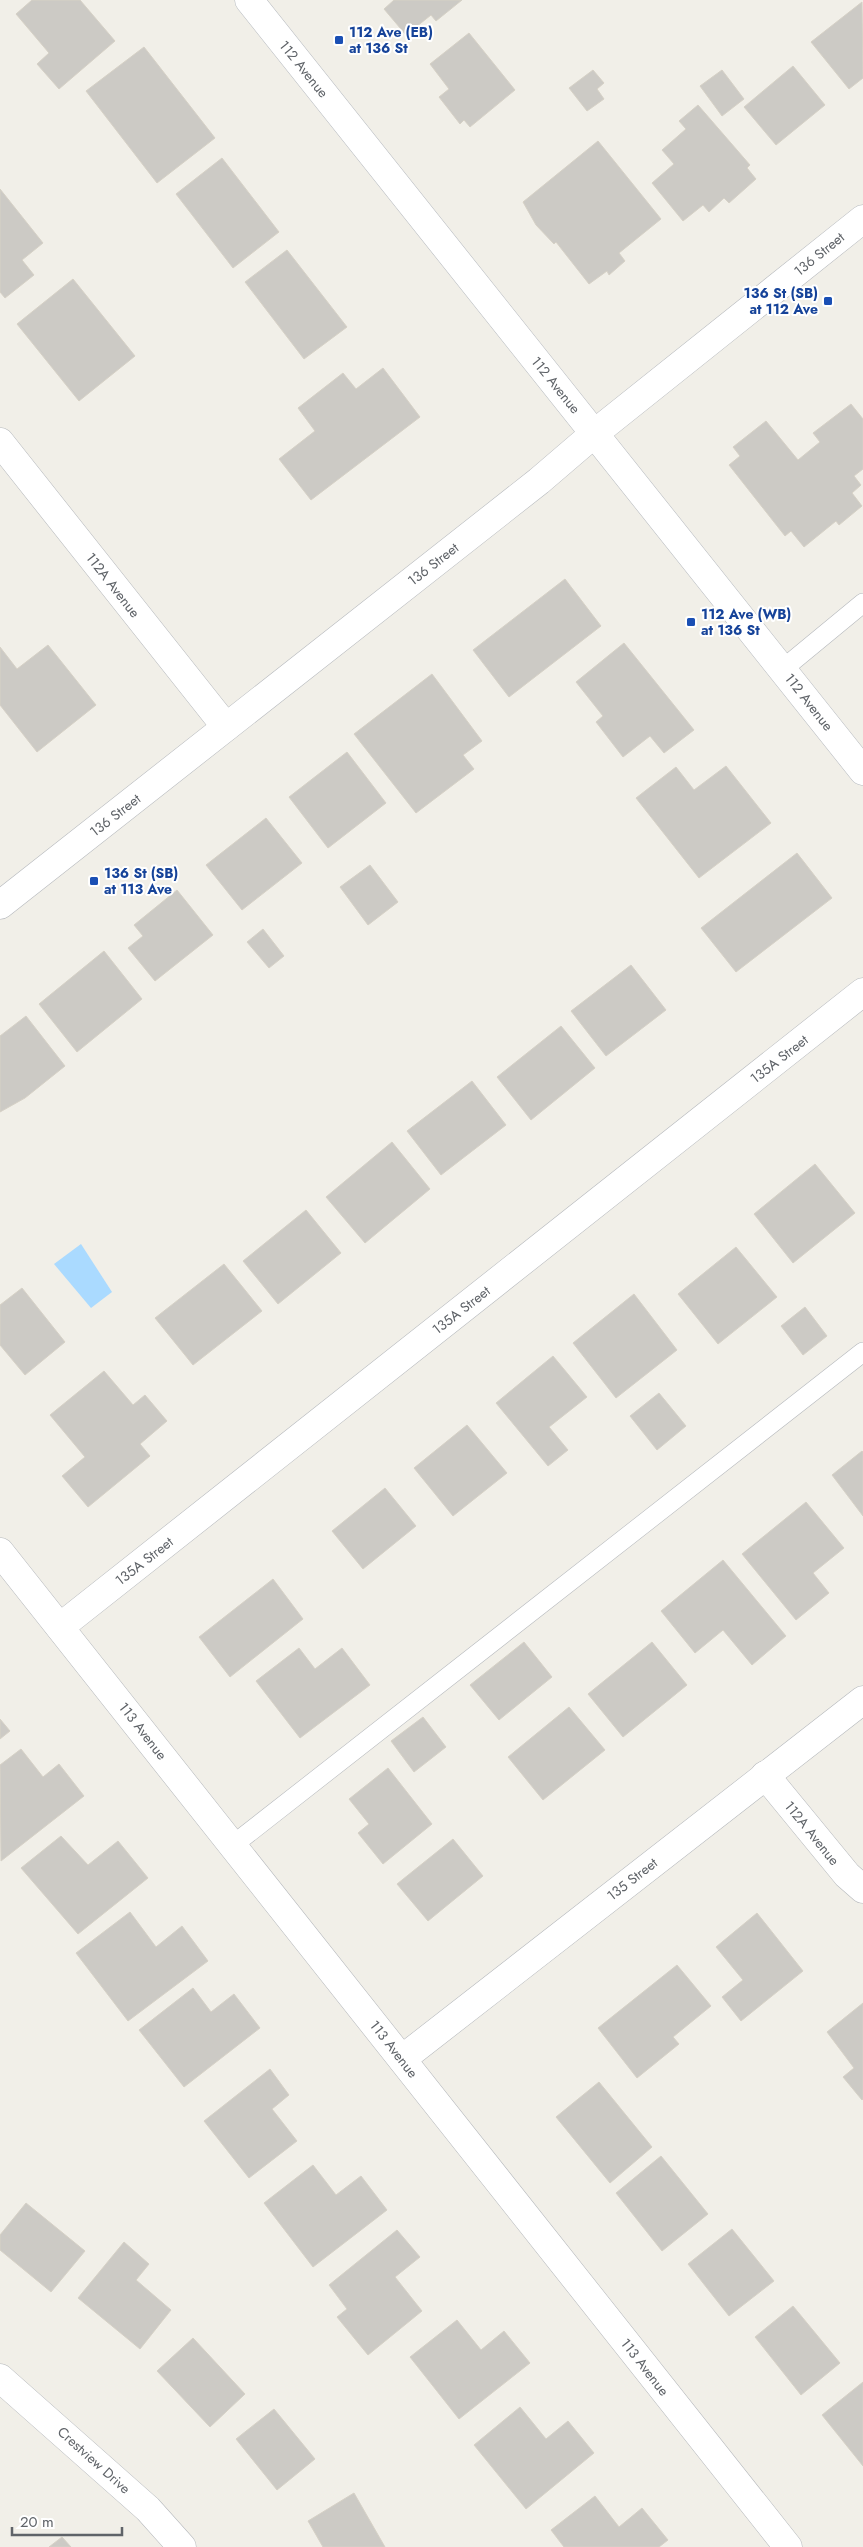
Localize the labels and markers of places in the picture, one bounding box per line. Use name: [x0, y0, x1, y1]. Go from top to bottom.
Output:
place label: 112 Ave (EB) at 136 St: [349, 22, 433, 58]
marker: 112 Ave (EB) at 136 St: [333, 34, 345, 46]
place label: 136 St (SB) at 112 Ave: [744, 283, 818, 319]
marker: 136 St (SB) at 112 Ave: [822, 295, 834, 307]
place label: 112 Ave (WB) at 136 St: [701, 604, 791, 640]
marker: 112 Ave (WB) at 136 St: [685, 616, 697, 628]
place label: 136 St (SB) at 113 Ave: [104, 863, 178, 899]
marker: 136 St (SB) at 113 Ave: [88, 875, 100, 887]

